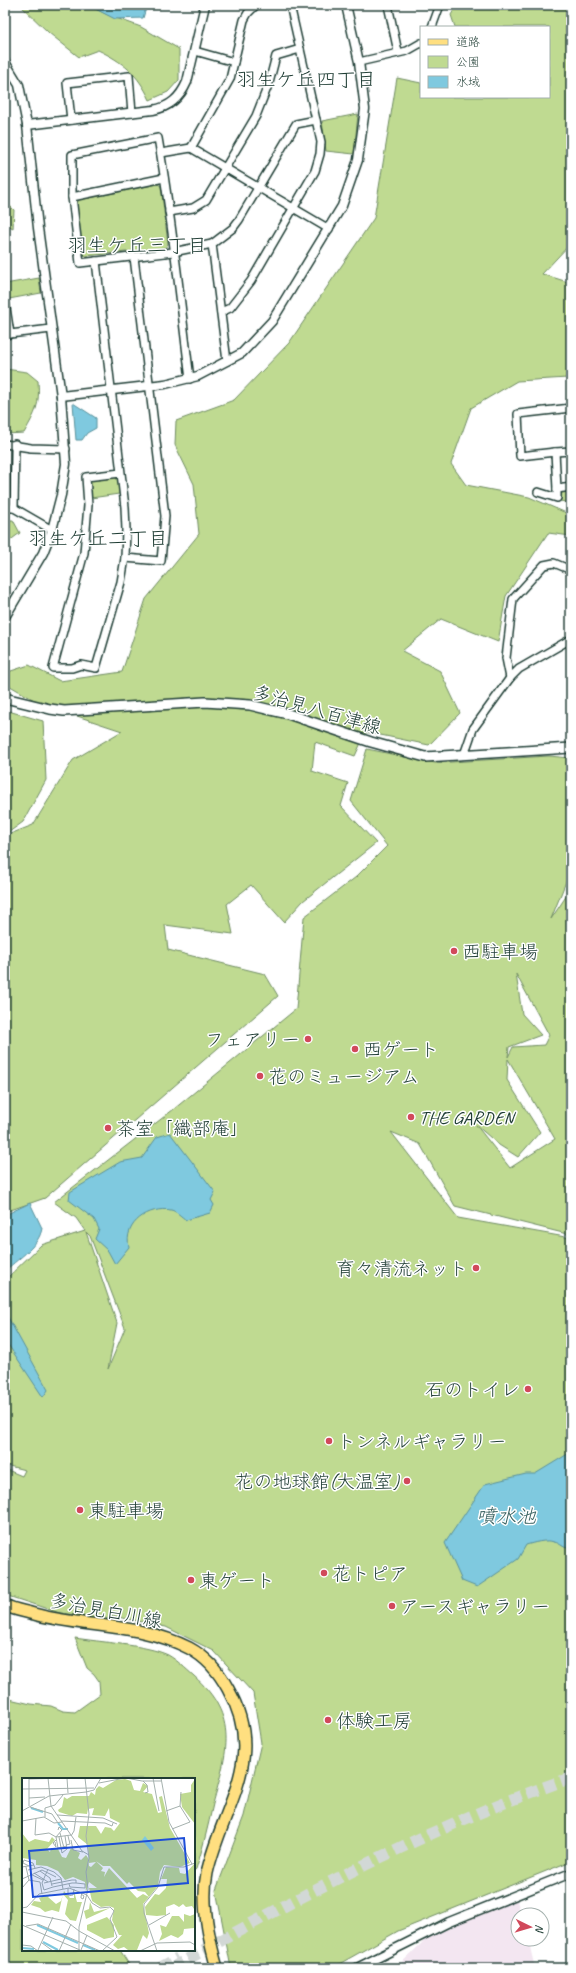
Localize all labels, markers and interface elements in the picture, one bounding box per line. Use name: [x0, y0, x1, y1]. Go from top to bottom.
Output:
legend: [420, 26, 550, 98]
text: 道路: [456, 34, 480, 50]
text: 公園: [456, 54, 480, 70]
district label: 羽生ケ丘四丁目: [236, 67, 376, 92]
text: 水域: [456, 74, 480, 90]
district label: 羽生ケ丘三丁目: [67, 233, 207, 258]
district label: 羽生ケ丘二丁目: [28, 526, 168, 551]
street label: 多治見八百津線: [249, 680, 384, 740]
place label: 西駐車場: [462, 940, 538, 964]
marker: 西駐車場: [449, 946, 459, 956]
place label: フェアリー: [205, 1028, 300, 1052]
marker: フェアリー: [303, 1034, 313, 1044]
place label: 西ゲート: [363, 1038, 439, 1062]
marker: 西ゲート: [350, 1044, 360, 1054]
place label: 花のミュージアム: [268, 1065, 420, 1089]
marker: 花のミュージアム: [255, 1071, 265, 1081]
place label: THE GARDEN: [419, 1106, 517, 1130]
marker: THE GARDEN: [406, 1112, 416, 1122]
place label: 茶室「織部庵」: [116, 1117, 249, 1141]
marker: 茶室「織部庵」: [103, 1123, 113, 1133]
place label: 育々清流ネット: [336, 1257, 468, 1281]
marker: 育々清流ネット: [471, 1263, 481, 1273]
place label: 石のトイレ: [425, 1378, 520, 1402]
marker: 石のトイレ: [523, 1384, 533, 1394]
place label: トンネルギャラリー: [337, 1430, 506, 1454]
marker: トンネルギャラリー: [324, 1436, 334, 1446]
place label: 花の地球館(大温室): [234, 1470, 401, 1494]
marker: 花の地球館(大温室): [402, 1476, 412, 1486]
place label: 東駐車場: [88, 1499, 164, 1523]
water label: 噴水池: [476, 1504, 537, 1529]
marker: 東駐車場: [75, 1505, 85, 1515]
place label: 花トピア: [332, 1562, 408, 1586]
marker: 花トピア: [319, 1568, 329, 1578]
place label: 東ゲート: [199, 1569, 275, 1593]
marker: 東ゲート: [186, 1575, 196, 1585]
street label: 多治見白川線: [48, 1588, 164, 1634]
place label: アースギャラリー: [400, 1595, 550, 1619]
marker: アースギャラリー: [387, 1601, 397, 1611]
place label: 体験工房: [336, 1709, 412, 1733]
marker: 体験工房: [323, 1715, 333, 1725]
inset map: [22, 1778, 195, 1951]
north arrow: [510, 1907, 550, 1947]
text: N: [533, 1924, 547, 1934]

